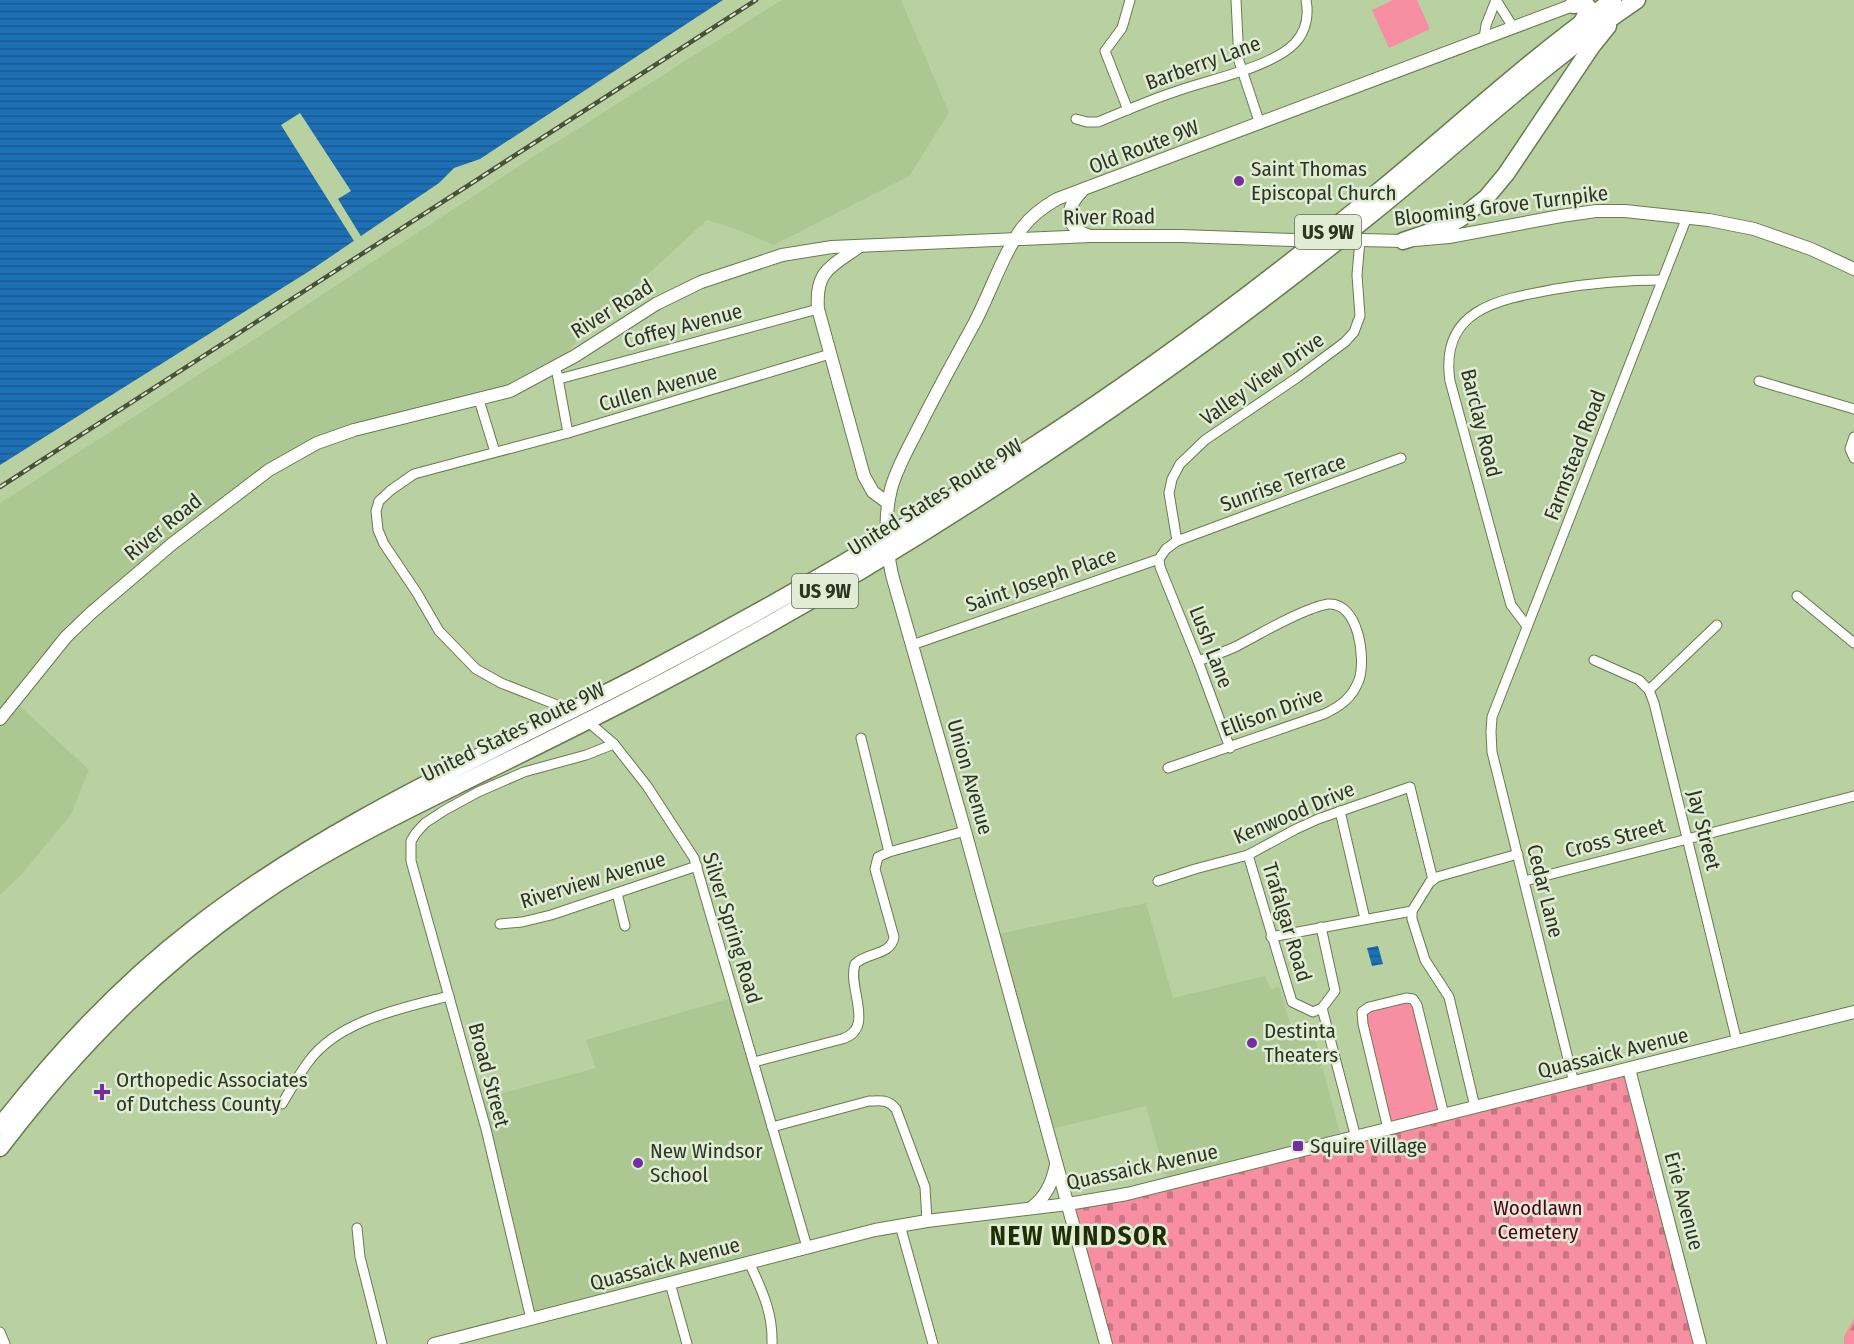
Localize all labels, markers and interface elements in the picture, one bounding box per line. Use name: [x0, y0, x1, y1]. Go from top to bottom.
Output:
street label: Barberry Lane: [1142, 30, 1264, 96]
street label: Old Route 9W: [1085, 114, 1203, 180]
place label: Saint Thomas Episcopal Church: [1251, 156, 1397, 206]
marker: Saint Thomas Episcopal Church: [1232, 174, 1246, 188]
street label: Blooming Grove Turnpike: [1393, 180, 1609, 232]
street label: River Road: [1063, 203, 1155, 231]
road number: US 9W: [1295, 215, 1361, 249]
street label: River Road: [566, 274, 658, 344]
street label: Coffey Avenue: [621, 298, 745, 354]
street label: Valley View Drive: [1195, 327, 1329, 431]
street label: Cullen Avenue: [596, 359, 720, 417]
street label: Barclay Road: [1455, 366, 1507, 480]
street label: Farmstead Road: [1538, 386, 1612, 524]
street label: United States Route 9W: [843, 433, 1027, 561]
street label: Sunrise Terrace: [1217, 448, 1349, 518]
street label: River Road: [119, 488, 207, 566]
street label: Saint Joseph Place: [962, 542, 1120, 618]
road number: US 9W: [792, 574, 858, 608]
street label: Lush Lane: [1183, 602, 1239, 692]
street label: United States Route 9W: [417, 676, 609, 788]
street label: Ellison Drive: [1217, 682, 1327, 742]
street label: Union Avenue: [941, 716, 999, 838]
street label: Kenwood Drive: [1230, 776, 1358, 850]
street label: Jay Street: [1682, 787, 1727, 873]
street label: Cross Street: [1562, 812, 1668, 864]
street label: Cedar Lane: [1521, 842, 1569, 940]
street label: Riverview Avenue: [517, 846, 669, 914]
street label: Silver Spring Road: [697, 849, 767, 1007]
street label: Trafalgar Road: [1257, 859, 1317, 985]
place label: Destinta Theaters: [1264, 1018, 1338, 1068]
street label: Broad Street: [463, 1020, 515, 1130]
street label: Quassaick Avenue: [1535, 1022, 1691, 1084]
marker: Destinta Theaters: [1245, 1036, 1259, 1050]
place label: Orthopedic Associates of Dutchess County: [116, 1067, 308, 1117]
marker: Orthopedic Associates of Dutchess County: [93, 1083, 111, 1101]
place label: Squire Village: [1310, 1133, 1427, 1159]
place label: New Windsor School: [650, 1138, 763, 1188]
street label: Quassaick Avenue: [1064, 1138, 1220, 1196]
marker: Squire Village: [1291, 1139, 1305, 1153]
street label: Erie Avenue: [1658, 1149, 1710, 1253]
marker: New Windsor School: [631, 1156, 645, 1170]
park label: Woodlawn Cemetery: [1493, 1195, 1583, 1245]
district label: NEW WINDSOR: [990, 1220, 1168, 1252]
street label: Quassaick Avenue: [587, 1231, 743, 1297]

